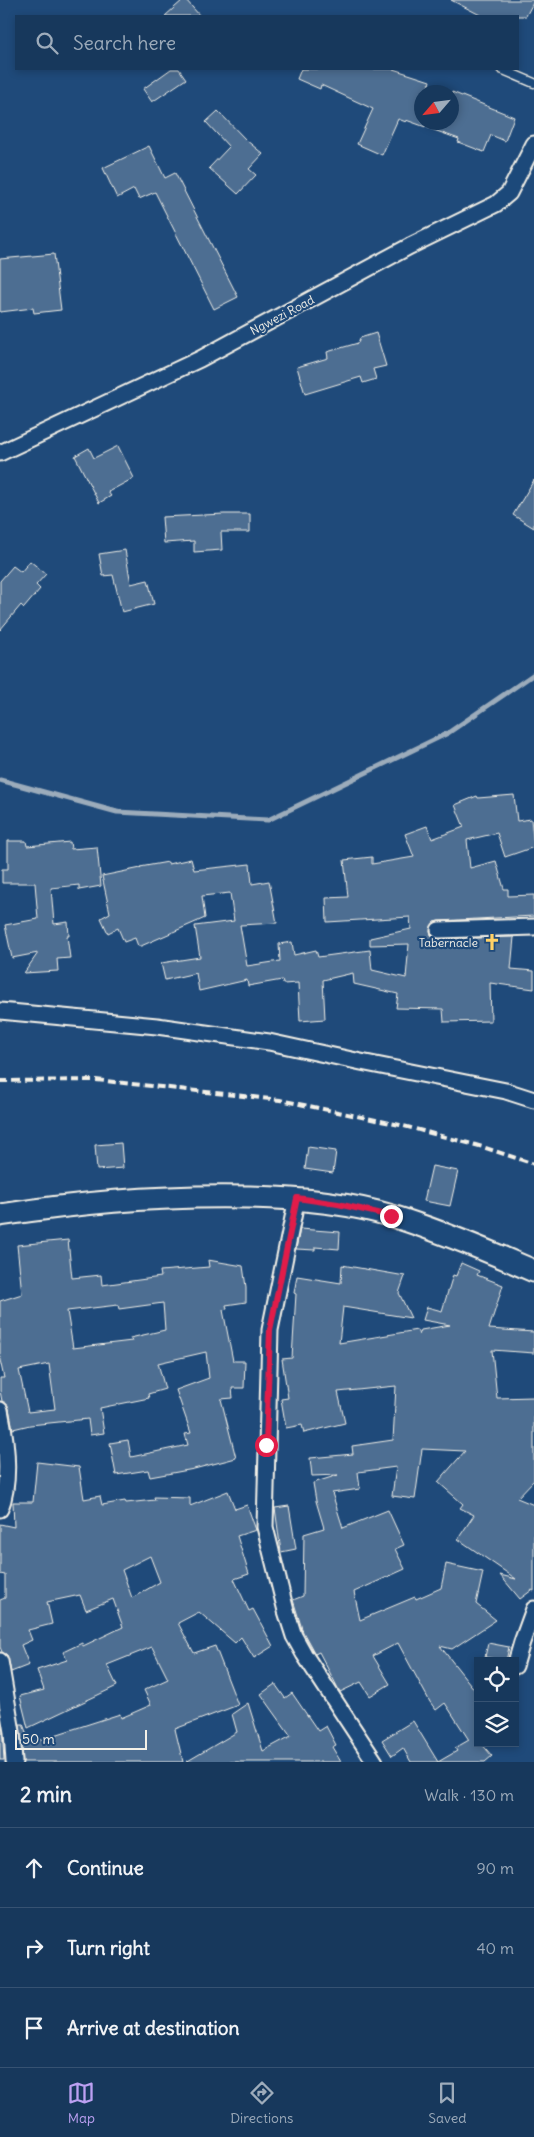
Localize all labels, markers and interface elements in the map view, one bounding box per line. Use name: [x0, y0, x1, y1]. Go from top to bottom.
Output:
search box: [15, 15, 519, 70]
icon: search: [33, 29, 61, 57]
text: Search here: [73, 31, 176, 55]
north arrow: [414, 85, 459, 130]
street label: Ngwezi Road: [247, 292, 317, 338]
church icon: Tabernacle: [482, 932, 502, 952]
place label: Tabernacle: [419, 935, 478, 950]
route end: [380, 1205, 403, 1228]
route start: [255, 1434, 278, 1457]
map controls: [474, 1657, 519, 1747]
button: locate: [474, 1657, 519, 1702]
button: layers: [474, 1702, 519, 1747]
scale bar: [15, 1727, 148, 1750]
text: 50 m: [22, 1730, 55, 1748]
text: 2 min: [20, 1781, 72, 1808]
text: Walk · 130 m: [424, 1785, 514, 1805]
icon: ahead: [20, 1854, 48, 1882]
text: Continue: [67, 1856, 144, 1880]
text: 90 m: [476, 1858, 514, 1878]
icon: right: [20, 1934, 48, 1962]
text: Turn right: [67, 1936, 150, 1960]
text: 40 m: [476, 1938, 514, 1958]
icon: arrive: [20, 2014, 48, 2042]
text: Arrive at destination: [67, 2016, 240, 2040]
tab: Map: [67, 2079, 95, 2127]
tab: Directions: [230, 2079, 293, 2127]
tab: Saved: [428, 2079, 467, 2127]

